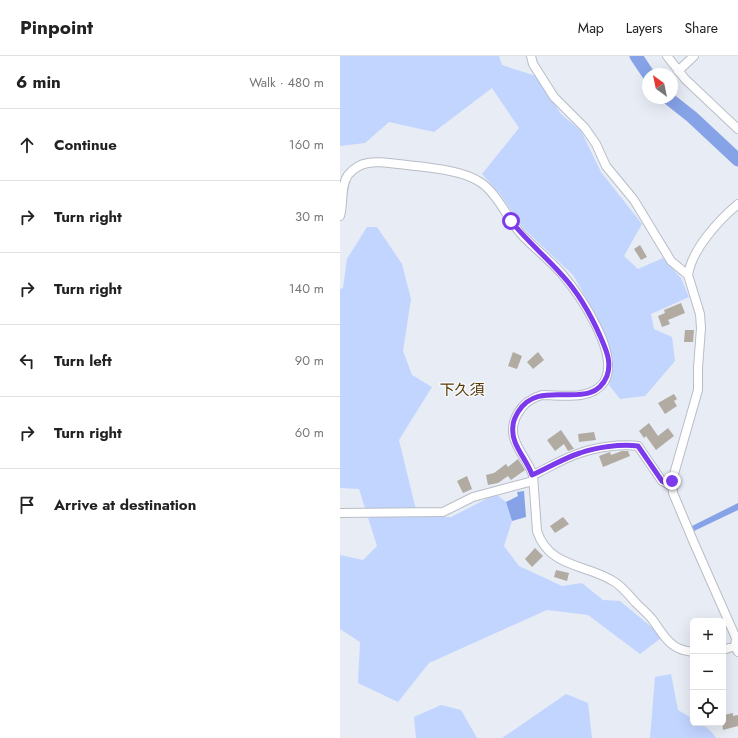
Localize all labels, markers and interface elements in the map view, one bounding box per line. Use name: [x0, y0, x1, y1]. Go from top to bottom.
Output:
text: Pinpoint: [20, 14, 93, 41]
text: Map: [578, 18, 604, 38]
text: Layers: [626, 18, 662, 38]
text: Share: [684, 18, 718, 38]
north arrow: [642, 68, 678, 104]
text: 6 min: [16, 70, 61, 94]
text: Walk · 480 m: [249, 73, 324, 92]
icon: ahead: [16, 134, 38, 156]
text: Continue: [54, 134, 117, 156]
text: 160 m: [289, 135, 324, 154]
icon: right: [16, 206, 38, 228]
text: Turn right: [54, 206, 122, 228]
text: 30 m: [295, 207, 324, 226]
route start: [502, 212, 520, 230]
icon: right: [16, 278, 38, 300]
text: Turn right: [54, 278, 122, 300]
text: 140 m: [289, 279, 324, 298]
icon: left: [16, 350, 38, 372]
text: Turn left: [54, 350, 112, 372]
text: 90 m: [295, 351, 324, 370]
district label: 下久須: [439, 379, 485, 401]
icon: right: [16, 422, 38, 444]
text: Turn right: [54, 422, 122, 444]
text: 60 m: [295, 423, 324, 442]
route end: [663, 472, 681, 490]
icon: arrive: [16, 494, 38, 516]
text: Arrive at destination: [54, 494, 196, 516]
map controls: [690, 618, 726, 726]
button: +: [690, 618, 726, 654]
button: −: [690, 654, 726, 690]
button: locate: [690, 690, 726, 726]

